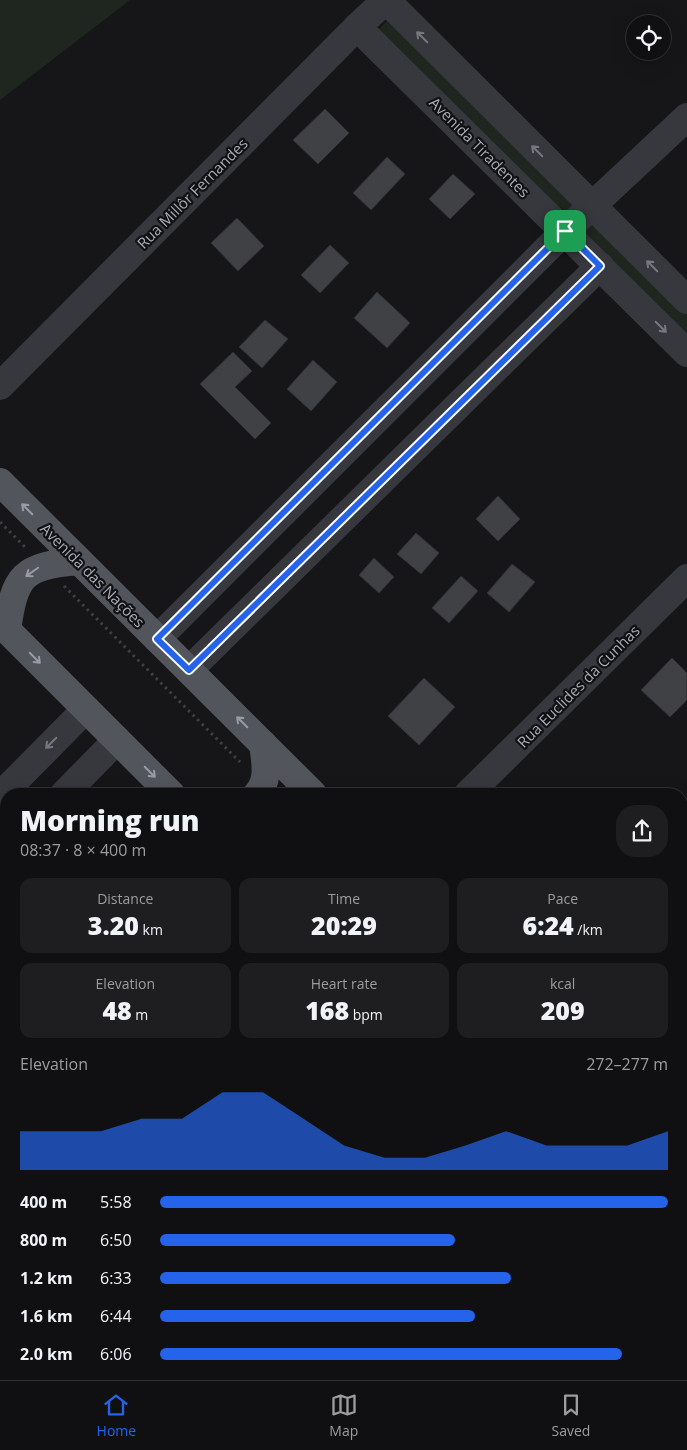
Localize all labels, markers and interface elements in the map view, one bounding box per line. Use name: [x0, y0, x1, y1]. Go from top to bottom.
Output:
map controls: [626, 15, 671, 60]
button: locate: [626, 15, 671, 60]
one-way arrow: [416, 30, 428, 43]
street label: Avenida Tiradentes: [426, 93, 534, 201]
street label: Rua Millôr Fernandes: [132, 133, 252, 253]
one-way arrow: [531, 145, 543, 157]
pin: [544, 210, 586, 252]
icon: arrive: [551, 217, 579, 245]
one-way arrow: [646, 260, 659, 272]
one-way arrow: [655, 321, 668, 333]
one-way arrow: [21, 503, 33, 515]
street label: Avenida das Nações: [37, 519, 149, 631]
one-way arrow: [25, 567, 39, 577]
street label: Rua Euclides da Cunhas: [512, 620, 644, 752]
one-way arrow: [28, 651, 40, 663]
one-way arrow: [236, 717, 248, 729]
one-way arrow: [46, 737, 58, 749]
one-way arrow: [144, 766, 156, 778]
text: Morning run: [20, 801, 200, 839]
button: share: [616, 805, 668, 857]
text: 08:37 · 8 × 400 m: [20, 839, 146, 861]
text: Distance: [97, 889, 153, 908]
text: Time: [328, 889, 360, 908]
text: Pace: [547, 889, 578, 908]
text: 3.20: [88, 908, 139, 942]
text: 20:29: [311, 908, 377, 942]
text: 6:24: [523, 908, 574, 942]
text: km: [139, 920, 163, 939]
text: /km: [574, 920, 603, 939]
text: Elevation: [96, 974, 155, 993]
text: Heart rate: [311, 974, 377, 993]
text: kcal: [550, 974, 575, 993]
text: 48: [102, 993, 132, 1027]
text: 168: [305, 993, 349, 1027]
text: 209: [541, 993, 585, 1027]
text: m: [132, 1005, 148, 1024]
text: bpm: [349, 1005, 383, 1024]
text: Elevation: [20, 1053, 88, 1075]
text: 272–277 m: [586, 1053, 668, 1075]
text: 400 m: [20, 1191, 67, 1213]
text: 5:58: [100, 1191, 132, 1213]
text: 800 m: [20, 1229, 67, 1251]
text: 6:50: [100, 1229, 132, 1251]
text: 1.2 km: [20, 1267, 73, 1289]
text: 6:33: [100, 1267, 132, 1289]
text: 1.6 km: [20, 1305, 73, 1327]
text: 6:44: [100, 1305, 132, 1327]
text: 2.0 km: [20, 1343, 73, 1365]
text: 6:06: [100, 1343, 132, 1365]
tab: Home: [97, 1391, 136, 1440]
tab: Map: [329, 1391, 358, 1440]
tab: Saved: [551, 1391, 590, 1440]

